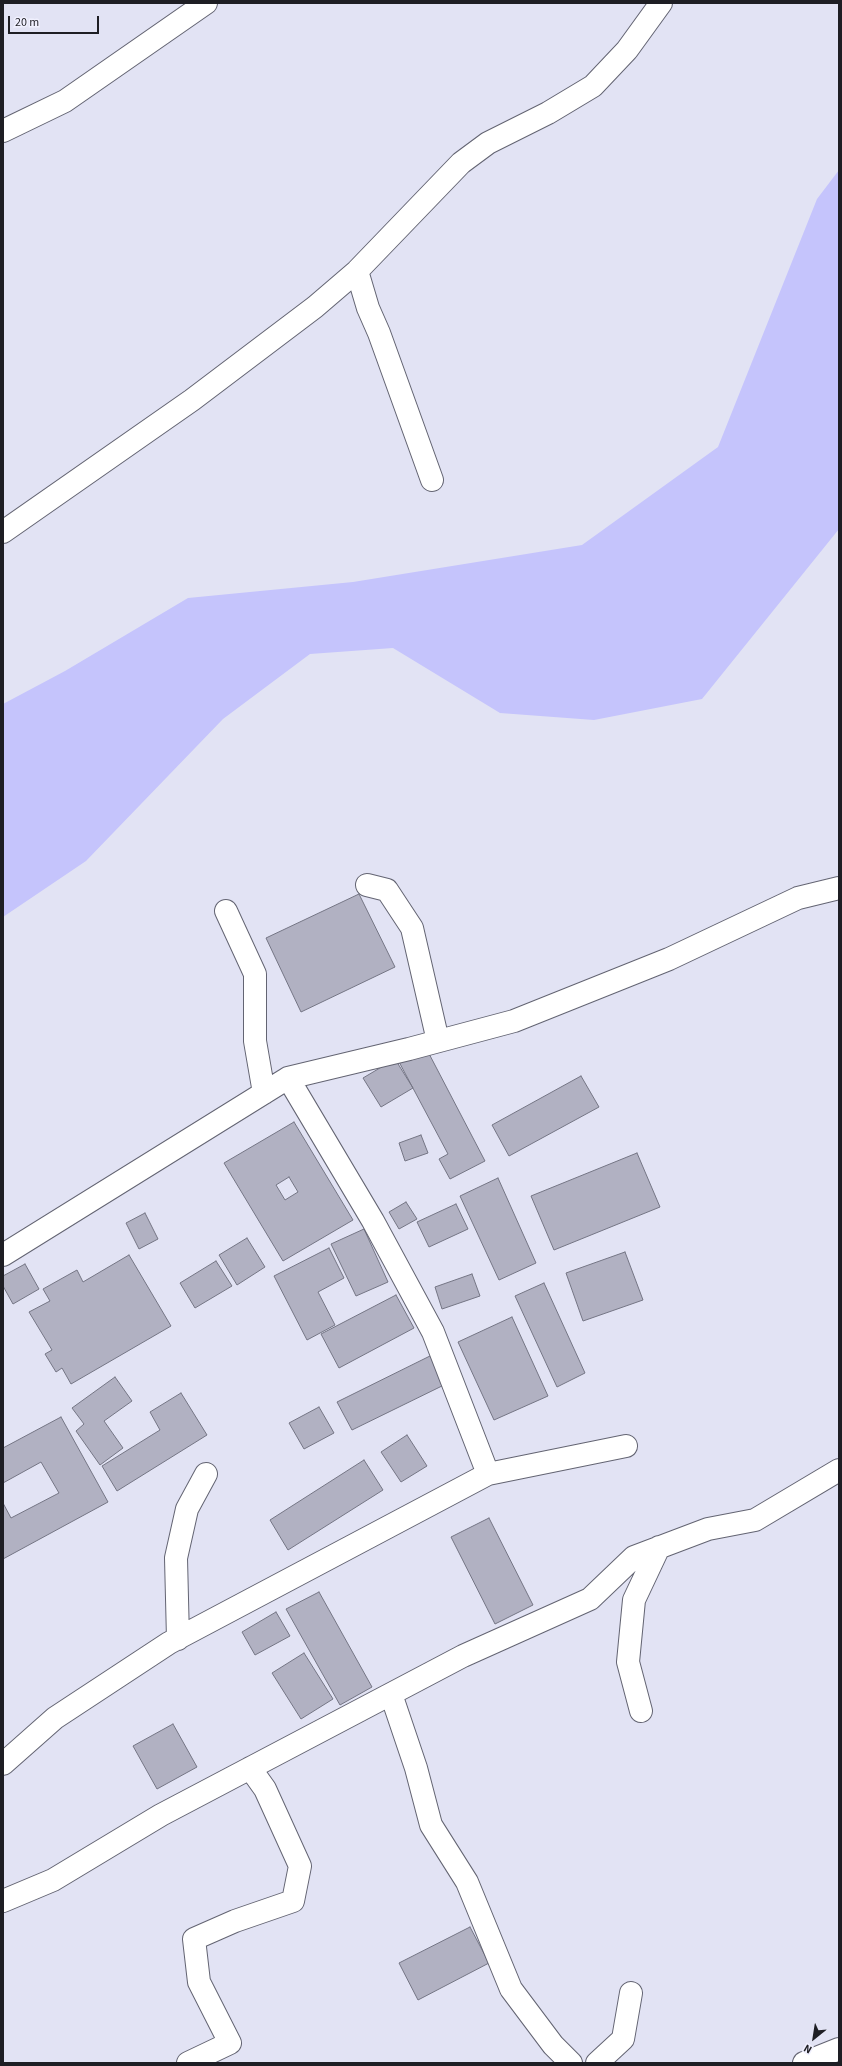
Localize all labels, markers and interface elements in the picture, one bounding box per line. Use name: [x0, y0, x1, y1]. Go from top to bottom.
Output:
scale bar: [10, 8, 101, 34]
text: 20 m: [15, 14, 39, 31]
north arrow: [794, 2018, 834, 2058]
text: N: [801, 2041, 815, 2057]

